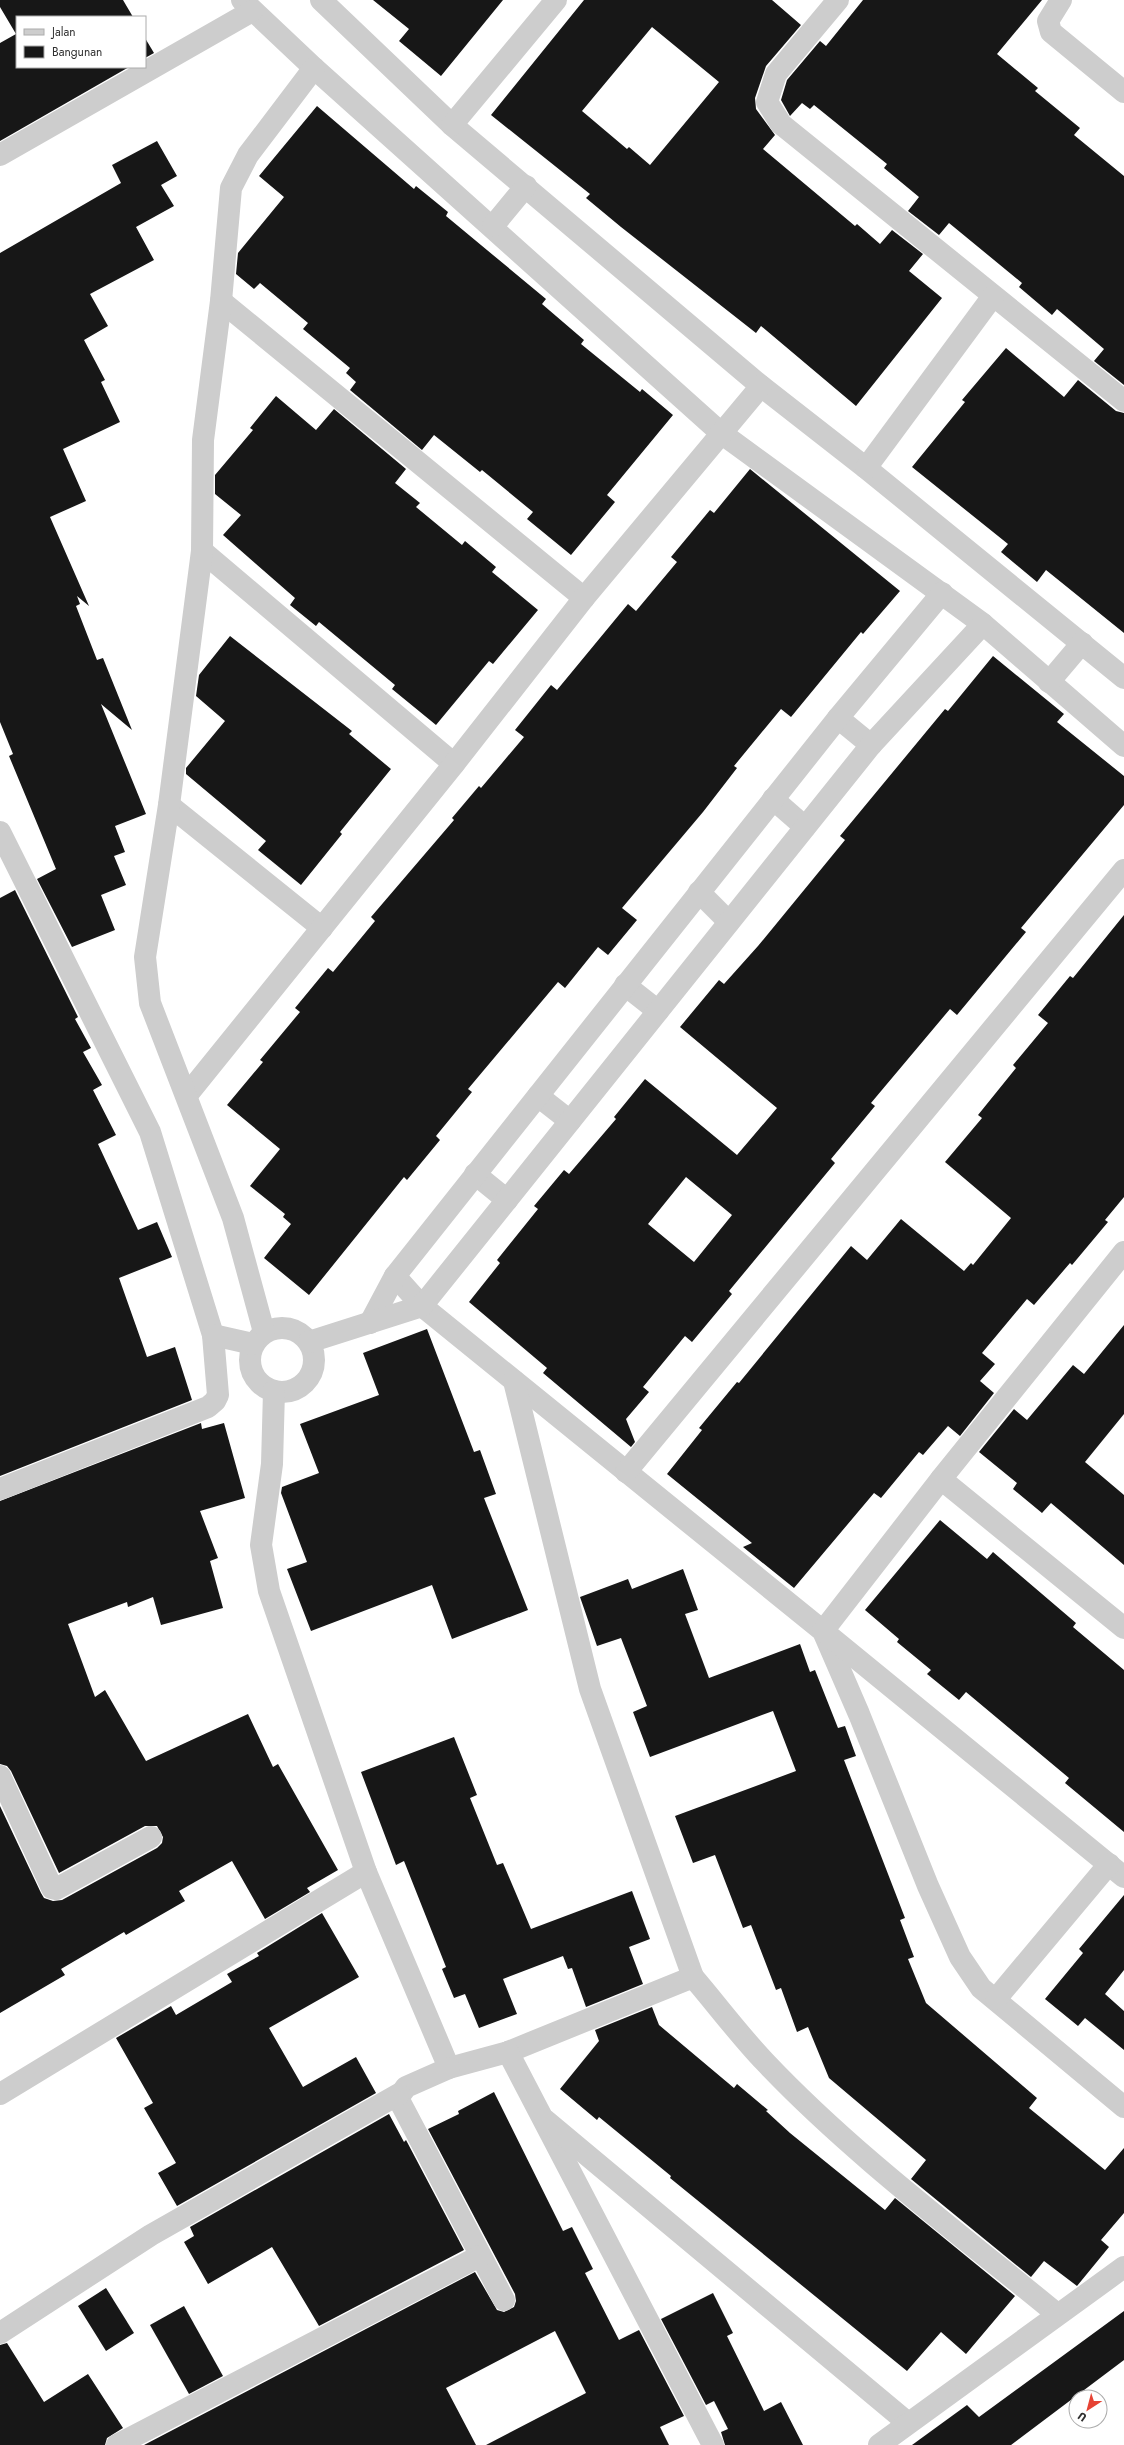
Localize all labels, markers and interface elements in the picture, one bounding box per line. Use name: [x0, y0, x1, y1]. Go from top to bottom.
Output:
legend: [16, 16, 146, 68]
text: Jalan: [50, 23, 75, 41]
text: Bangunan: [52, 43, 102, 61]
north arrow: [1068, 2389, 1108, 2429]
text: U: [1074, 2408, 1090, 2426]

